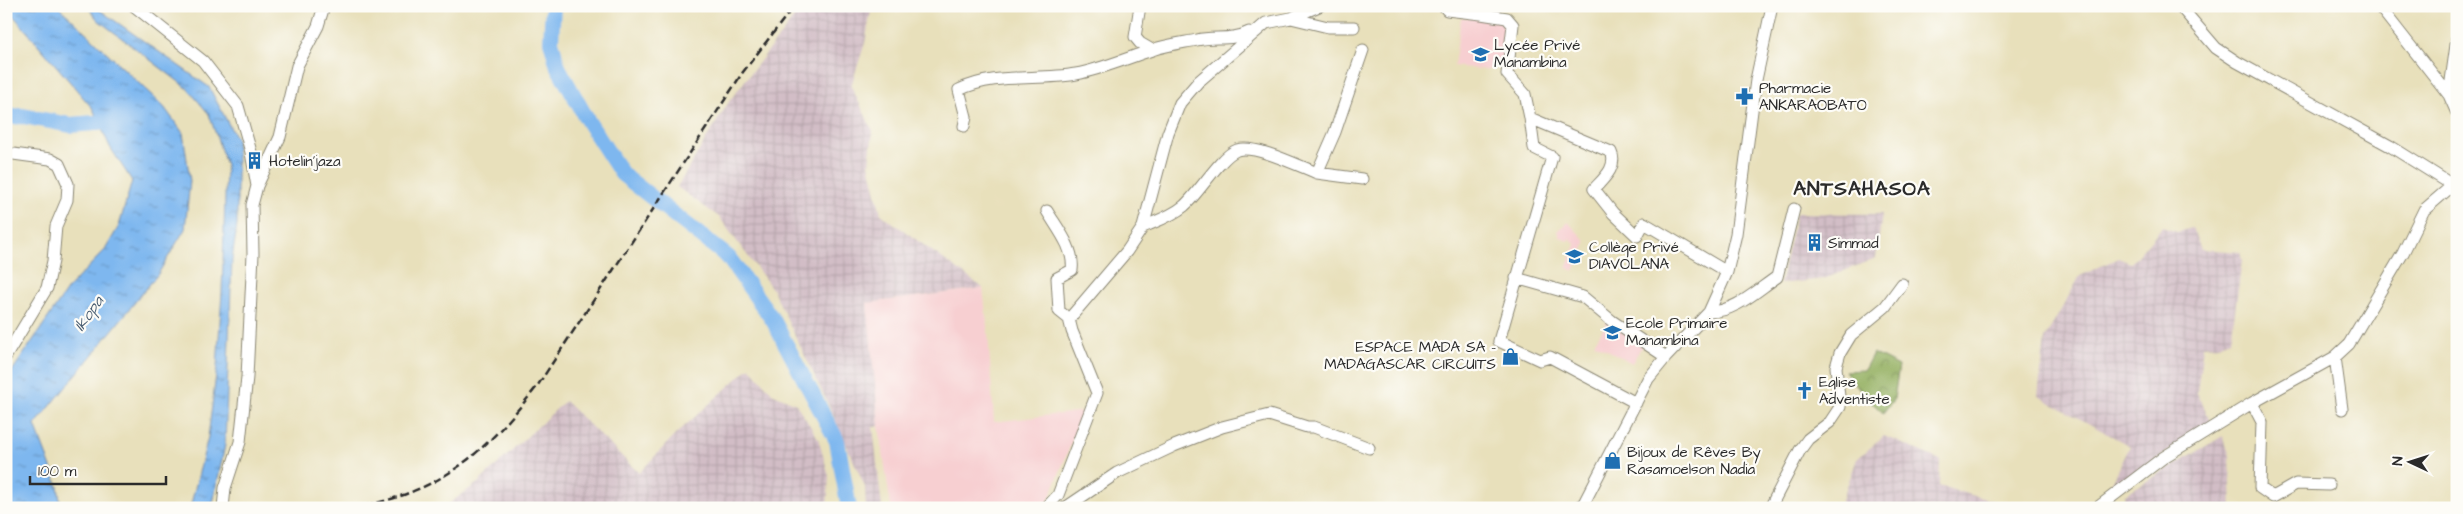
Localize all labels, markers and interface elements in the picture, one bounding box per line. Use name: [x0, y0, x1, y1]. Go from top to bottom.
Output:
place label: Lycée Privé Manambina: [1494, 35, 1580, 73]
school or university icon: Lycée Privé Manambina: [1470, 44, 1490, 64]
place label: Pharmacie ANKARAOBATO: [1759, 78, 1867, 116]
pharmacy icon: Pharmacie ANKARAOBATO: [1735, 87, 1755, 107]
building icon: Hotelin'jaza: [245, 151, 265, 171]
place label: Hotelin'jaza: [269, 151, 341, 172]
district label: ANTSAHASOA: [1793, 175, 1931, 203]
building icon: Simmad: [1804, 233, 1824, 253]
place label: Simmad: [1828, 233, 1879, 254]
place label: Collège Privé DIAVOLANA: [1589, 237, 1679, 275]
school or university icon: Collège Privé DIAVOLANA: [1565, 246, 1585, 266]
water label: Ikopa: [69, 291, 109, 336]
place label: Ecole Primaire Manambina: [1626, 313, 1727, 351]
school or university icon: Ecole Primaire Manambina: [1602, 322, 1622, 342]
place label: ESPACE MADA SA - MADAGASCAR CIRCUITS: [1324, 337, 1496, 375]
shop icon: ESPACE MADA SA - MADAGASCAR CIRCUITS: [1500, 346, 1520, 366]
place label: Eglise Adventiste: [1819, 372, 1890, 410]
church icon: Eglise Adventiste: [1795, 381, 1815, 401]
north arrow: [2386, 436, 2436, 486]
place label: Bijoux de Rêves By Rasamoelson Nadia: [1627, 442, 1761, 480]
shop icon: Bijoux de Rêves By Rasamoelson Nadia: [1603, 451, 1623, 471]
scale bar: [30, 454, 166, 486]
text: N: [2388, 456, 2408, 466]
text: 100 m: [38, 461, 77, 482]

